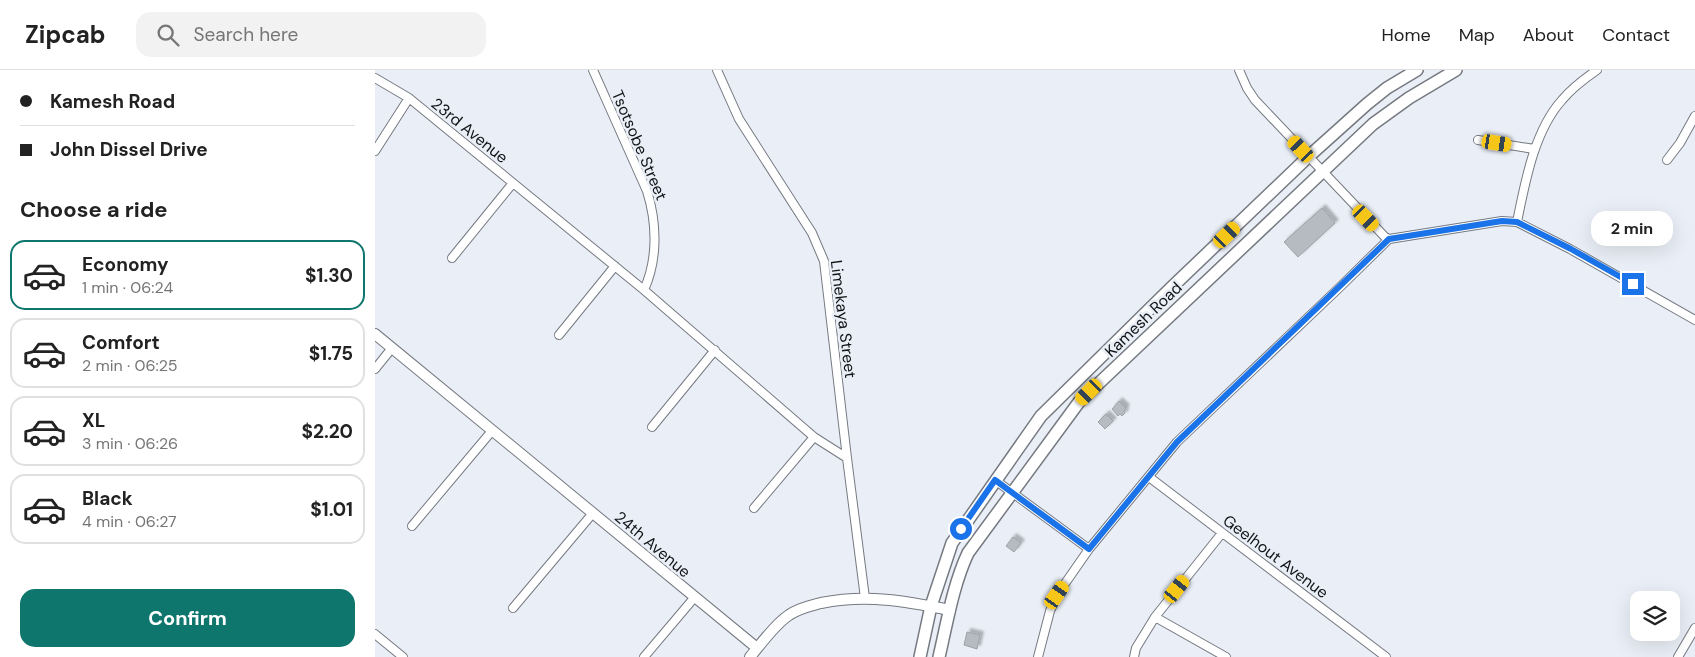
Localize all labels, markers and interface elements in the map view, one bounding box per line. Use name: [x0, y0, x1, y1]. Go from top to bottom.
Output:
search box: [136, 12, 486, 57]
text: Zipcab: [25, 19, 106, 50]
icon: search: [154, 21, 182, 49]
text: Search here: [194, 22, 298, 47]
text: Home: [1381, 23, 1431, 47]
text: Map: [1459, 23, 1495, 47]
text: About: [1523, 23, 1574, 47]
text: Contact: [1602, 23, 1670, 47]
street label: Tsotsobe Street: [607, 87, 672, 203]
text: Kamesh Road: [50, 89, 175, 114]
street label: 23rd Avenue: [427, 93, 512, 168]
car: [1285, 133, 1316, 165]
car: [1481, 133, 1512, 153]
text: John Dissel Drive: [50, 137, 208, 162]
text: Choose a ride: [20, 195, 168, 224]
car: [1350, 202, 1381, 234]
callout: 2 min: [1592, 212, 1674, 246]
text: 2 min: [1611, 218, 1653, 239]
car: [1211, 219, 1243, 251]
text: Economy: [82, 252, 169, 277]
icon: car: [22, 253, 67, 298]
street label: Limekaya Street: [826, 259, 861, 379]
text: $1.30: [305, 263, 353, 288]
route end: [1622, 273, 1644, 295]
text: 1 min · 06:24: [82, 277, 173, 298]
street label: Kamesh Road: [1100, 277, 1187, 362]
text: Comfort: [82, 330, 160, 355]
icon: car: [22, 331, 67, 376]
text: $1.75: [309, 341, 353, 366]
text: 2 min · 06:25: [82, 355, 178, 376]
car: [1073, 376, 1104, 408]
text: XL: [82, 408, 105, 433]
icon: car: [22, 409, 67, 454]
text: $2.20: [302, 419, 353, 444]
text: 3 min · 06:26: [82, 433, 178, 454]
text: Black: [82, 486, 133, 511]
icon: car: [22, 487, 67, 532]
text: $1.01: [310, 497, 353, 522]
street label: 24th Avenue: [610, 507, 695, 582]
street label: Geelhout Avenue: [1219, 510, 1333, 603]
text: 4 min · 06:27: [82, 511, 177, 532]
route start: [950, 518, 972, 540]
car: [1161, 573, 1192, 605]
car: [1042, 578, 1071, 612]
button: Confirm: [20, 589, 355, 647]
map controls: [1630, 591, 1680, 641]
button: layers: [1630, 591, 1680, 641]

